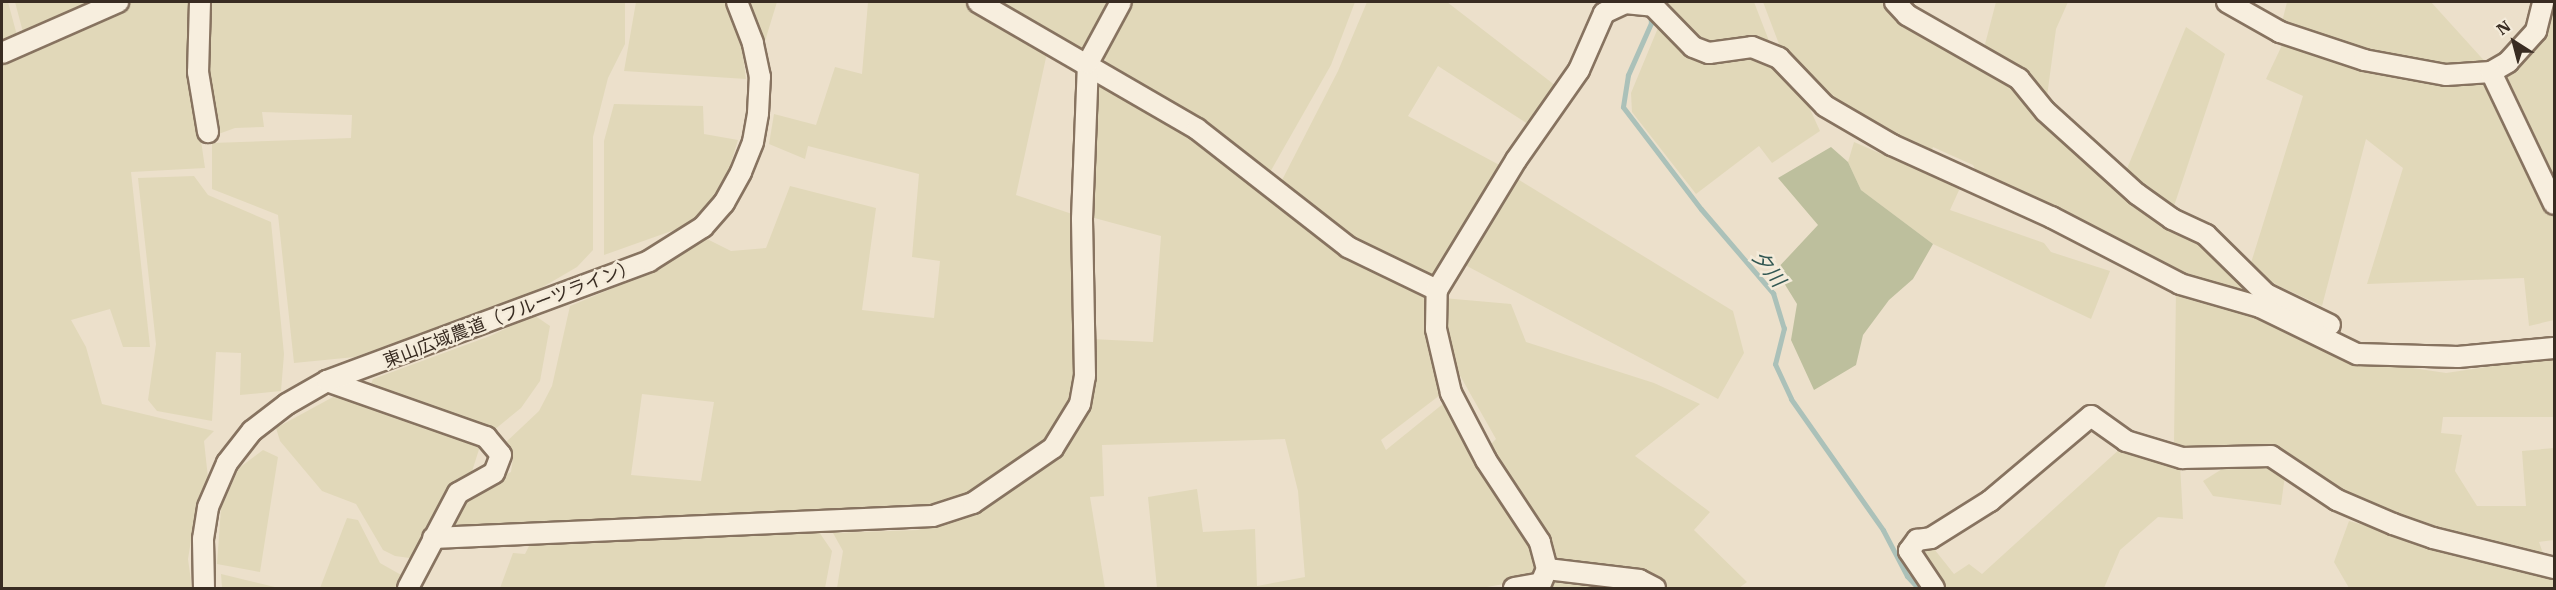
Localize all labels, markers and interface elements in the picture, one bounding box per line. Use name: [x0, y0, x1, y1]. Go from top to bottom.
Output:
north arrow: [2484, 12, 2544, 72]
text: N: [2492, 16, 2514, 39]
water label: 夕川: [1747, 245, 1791, 291]
street label: 東山広域農道（フルーツライン）: [380, 256, 640, 372]

